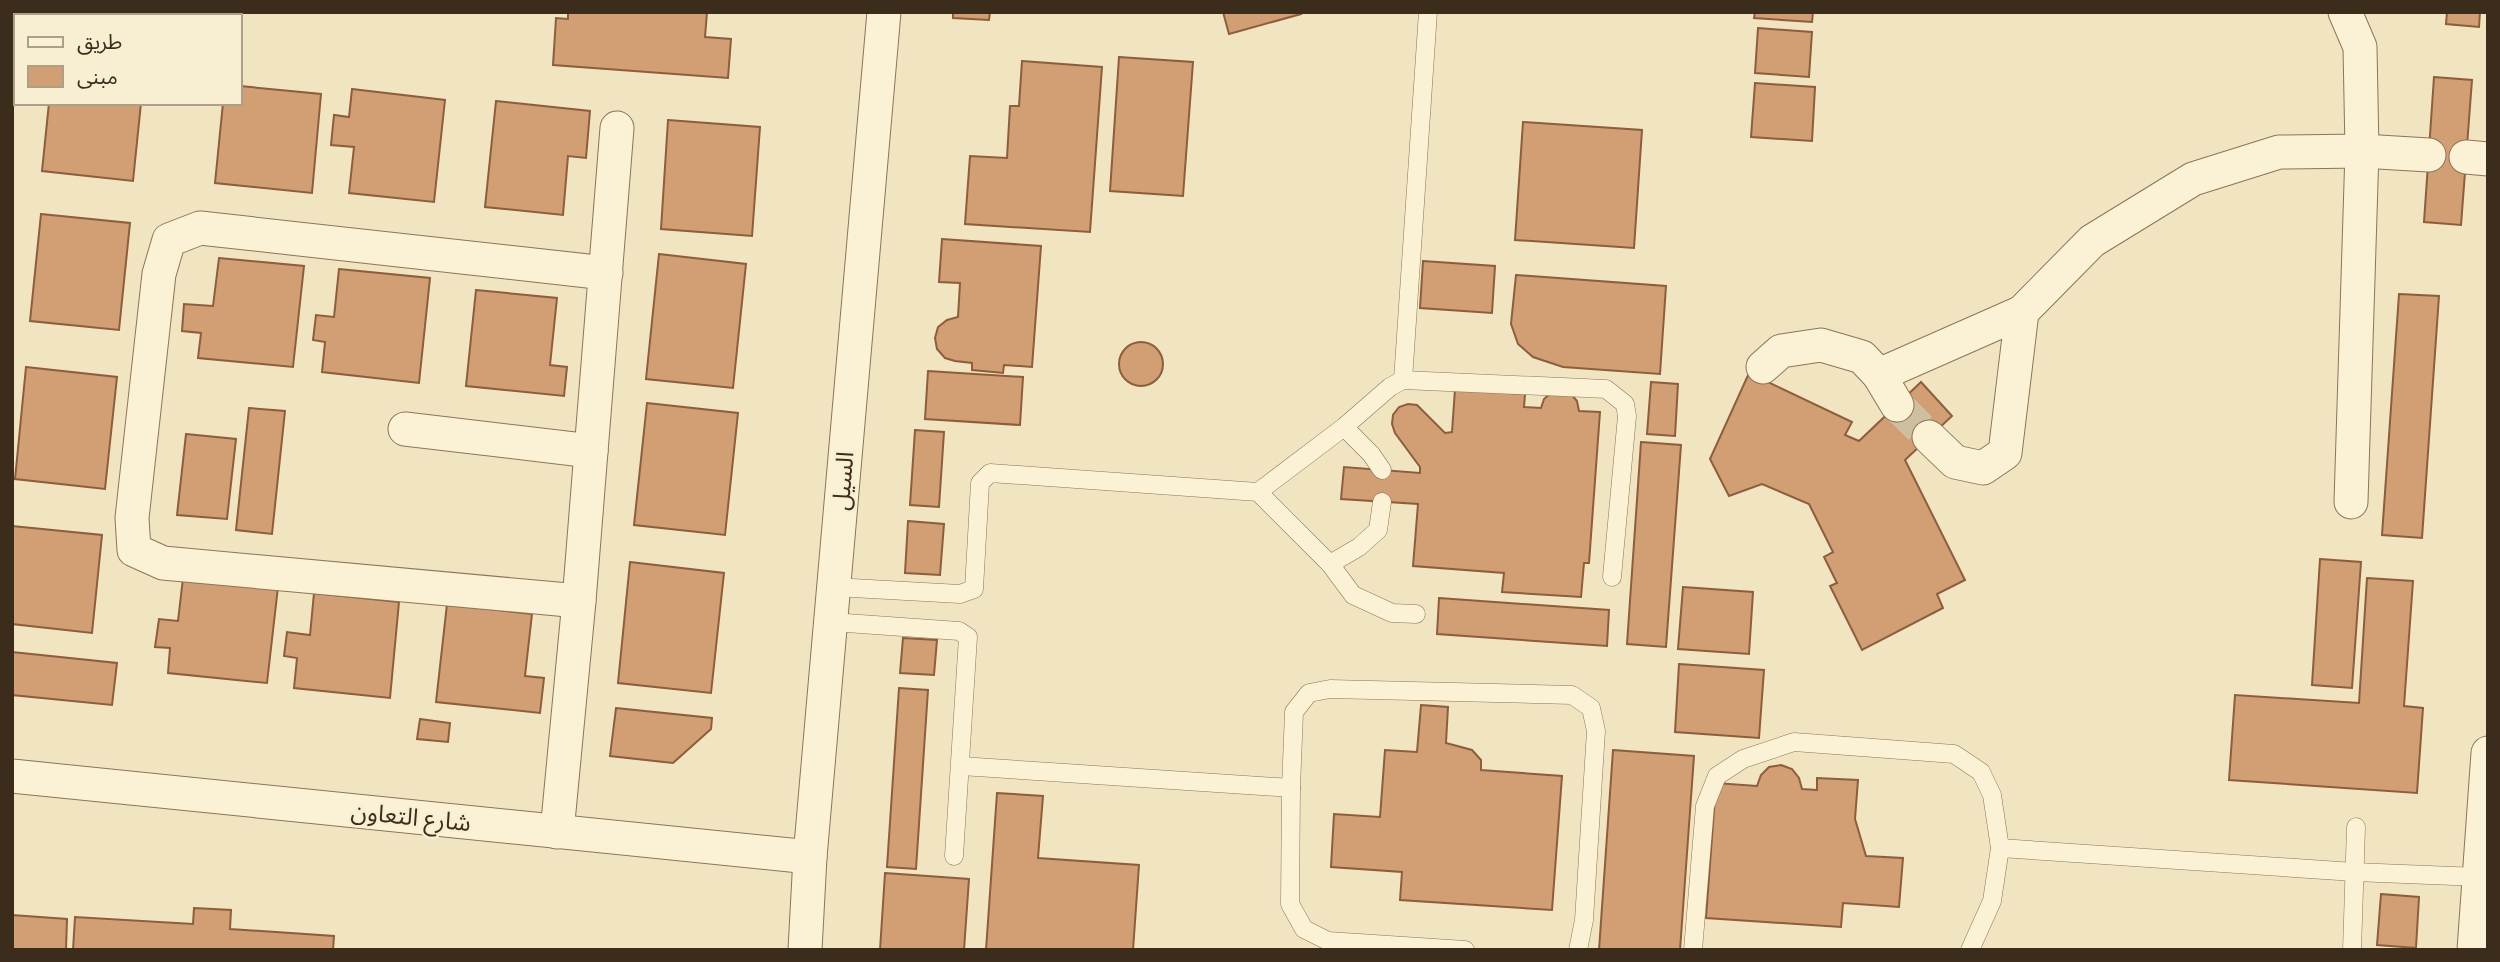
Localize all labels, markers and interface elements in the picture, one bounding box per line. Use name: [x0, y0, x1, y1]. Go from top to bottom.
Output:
legend: [14, 14, 242, 105]
text: طريق: [77, 27, 122, 59]
text: مبنى: [77, 62, 118, 94]
street label: السيل: [824, 450, 864, 512]
street label: شارع التعاون: [349, 794, 473, 842]

